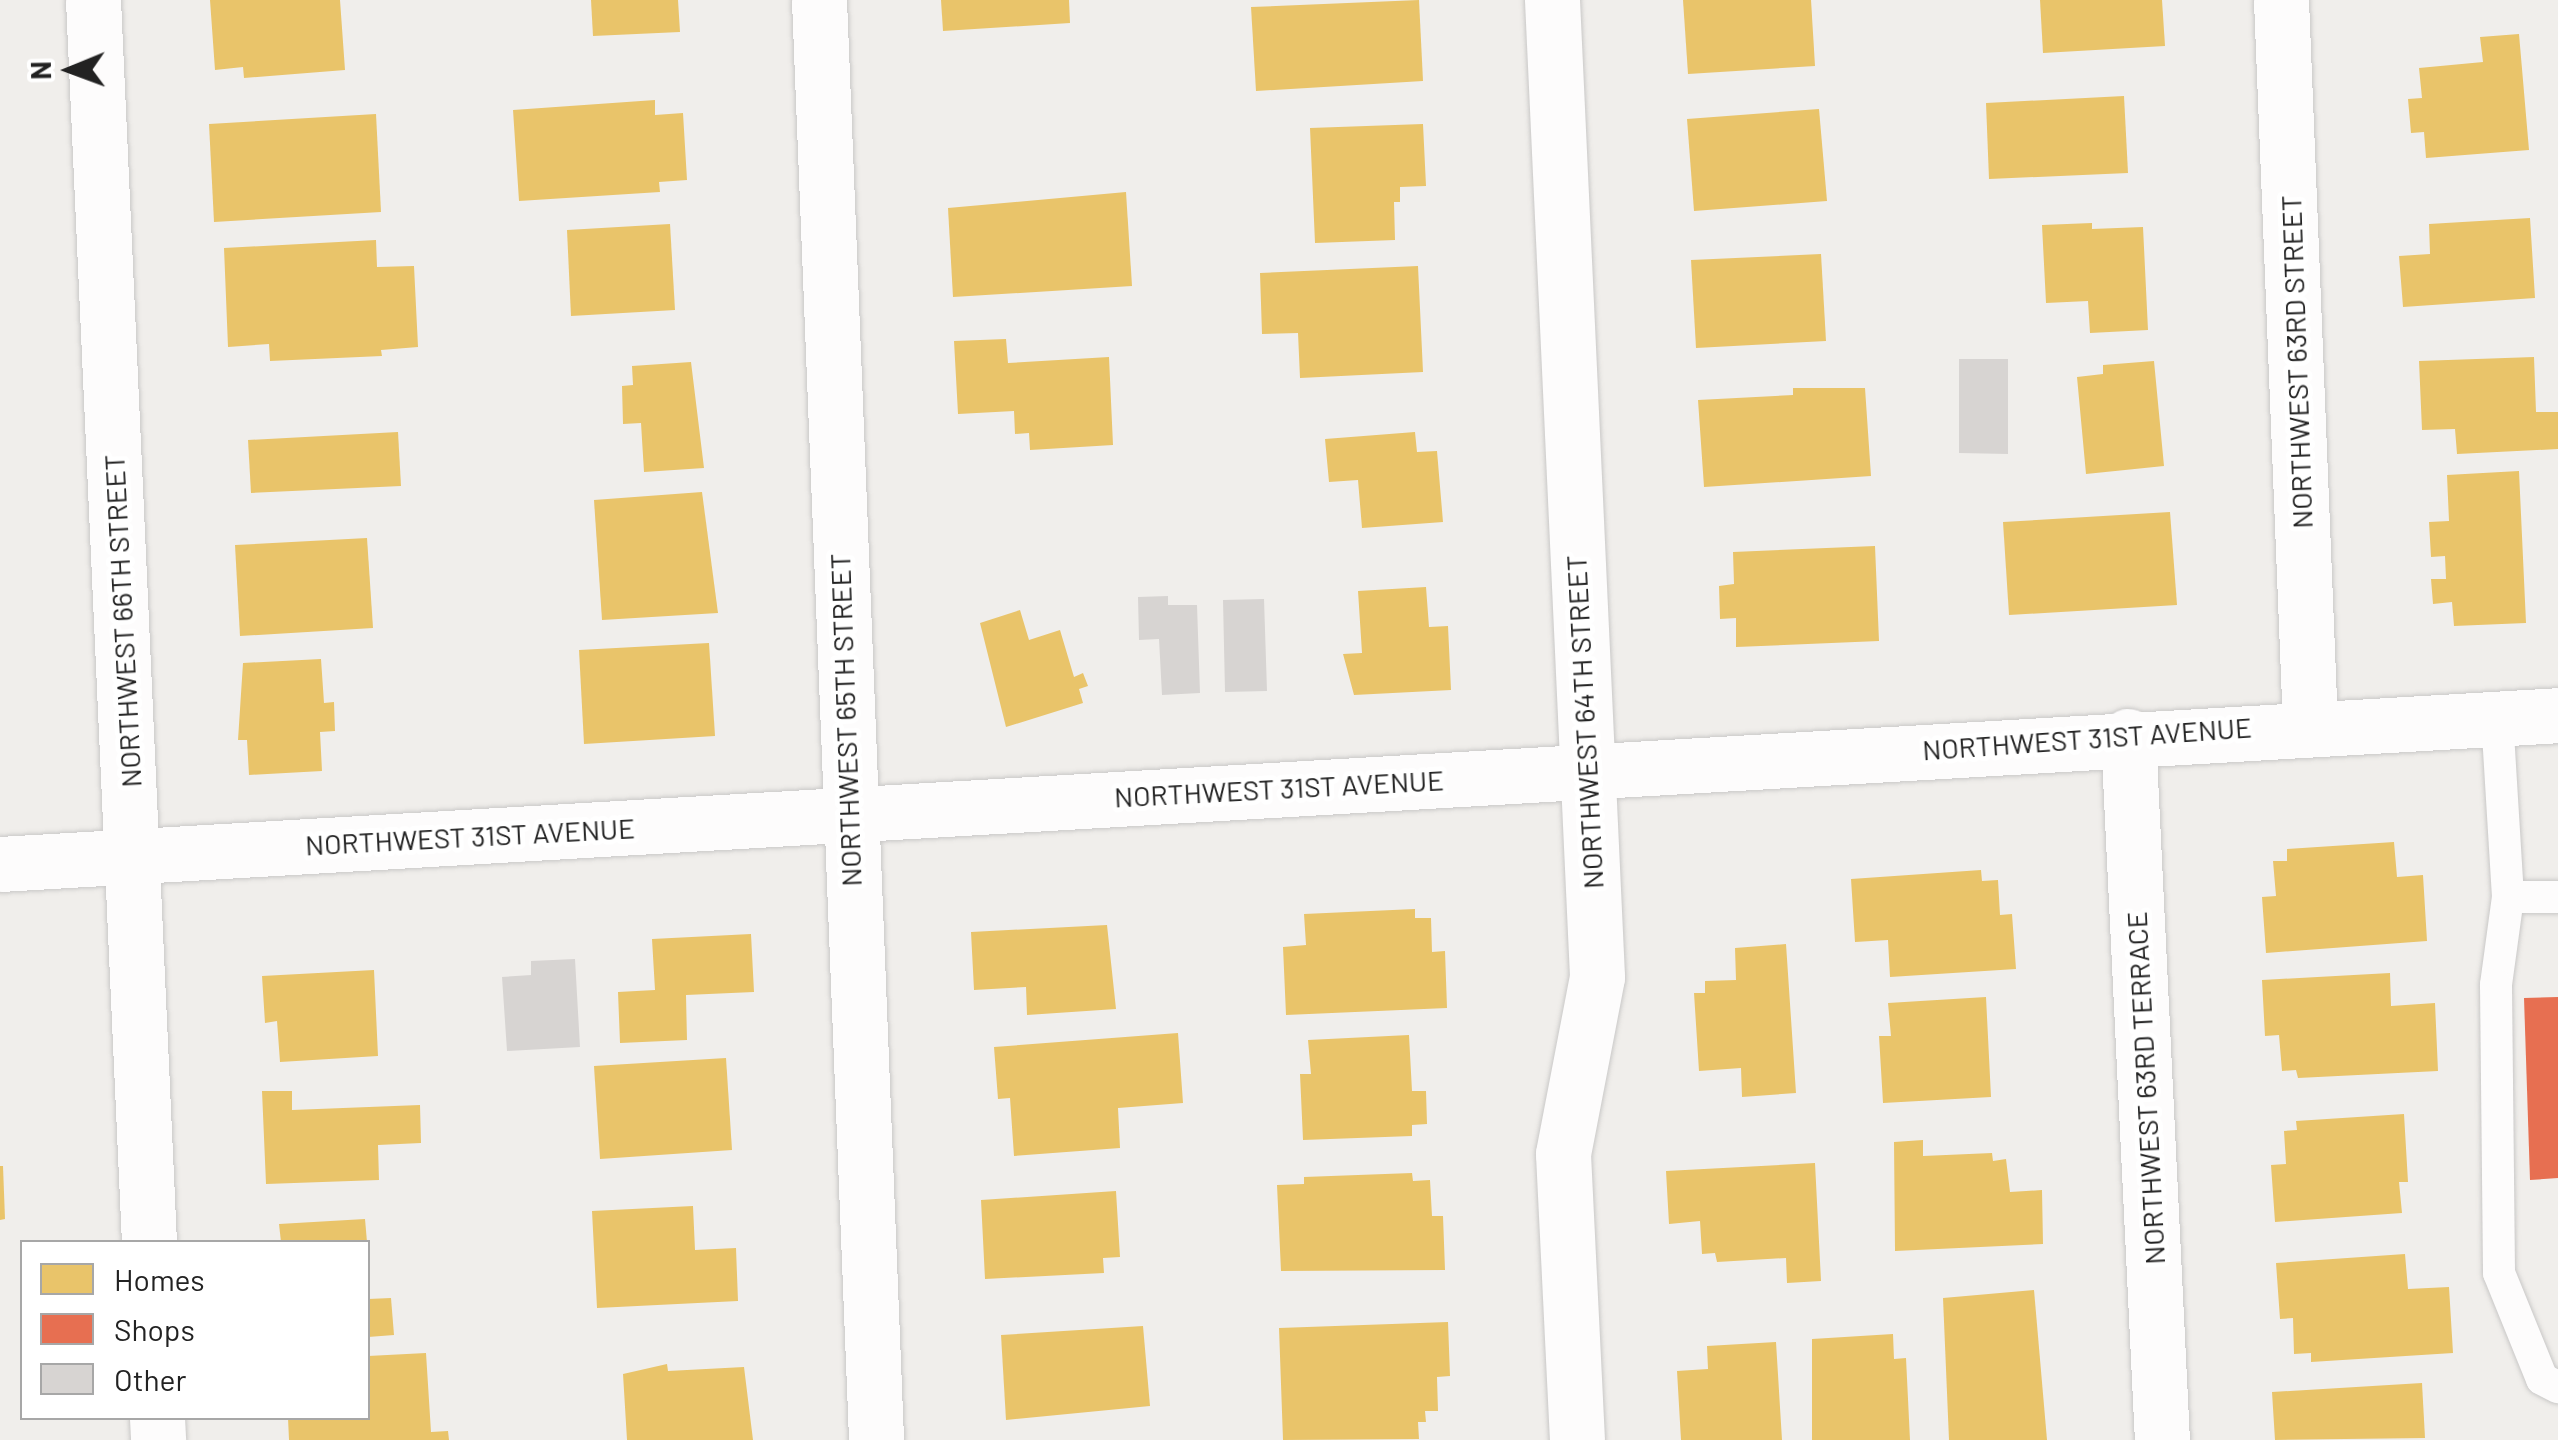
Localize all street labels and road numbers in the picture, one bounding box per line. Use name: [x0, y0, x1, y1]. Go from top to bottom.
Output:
street label: NORTHWEST 63RD STREET: [2273, 195, 2319, 529]
street label: NORTHWEST 66TH STREET: [96, 454, 148, 788]
street label: NORTHWEST 65TH STREET: [822, 553, 868, 887]
street label: NORTHWEST 64TH STREET: [1558, 554, 1610, 890]
street label: NORTHWEST 31ST AVENUE: [1921, 710, 2253, 766]
street label: NORTHWEST 31ST AVENUE: [1113, 763, 1445, 813]
street label: NORTHWEST 31ST AVENUE: [304, 811, 636, 861]
street label: NORTHWEST 63RD TERRACE: [2119, 910, 2171, 1266]

